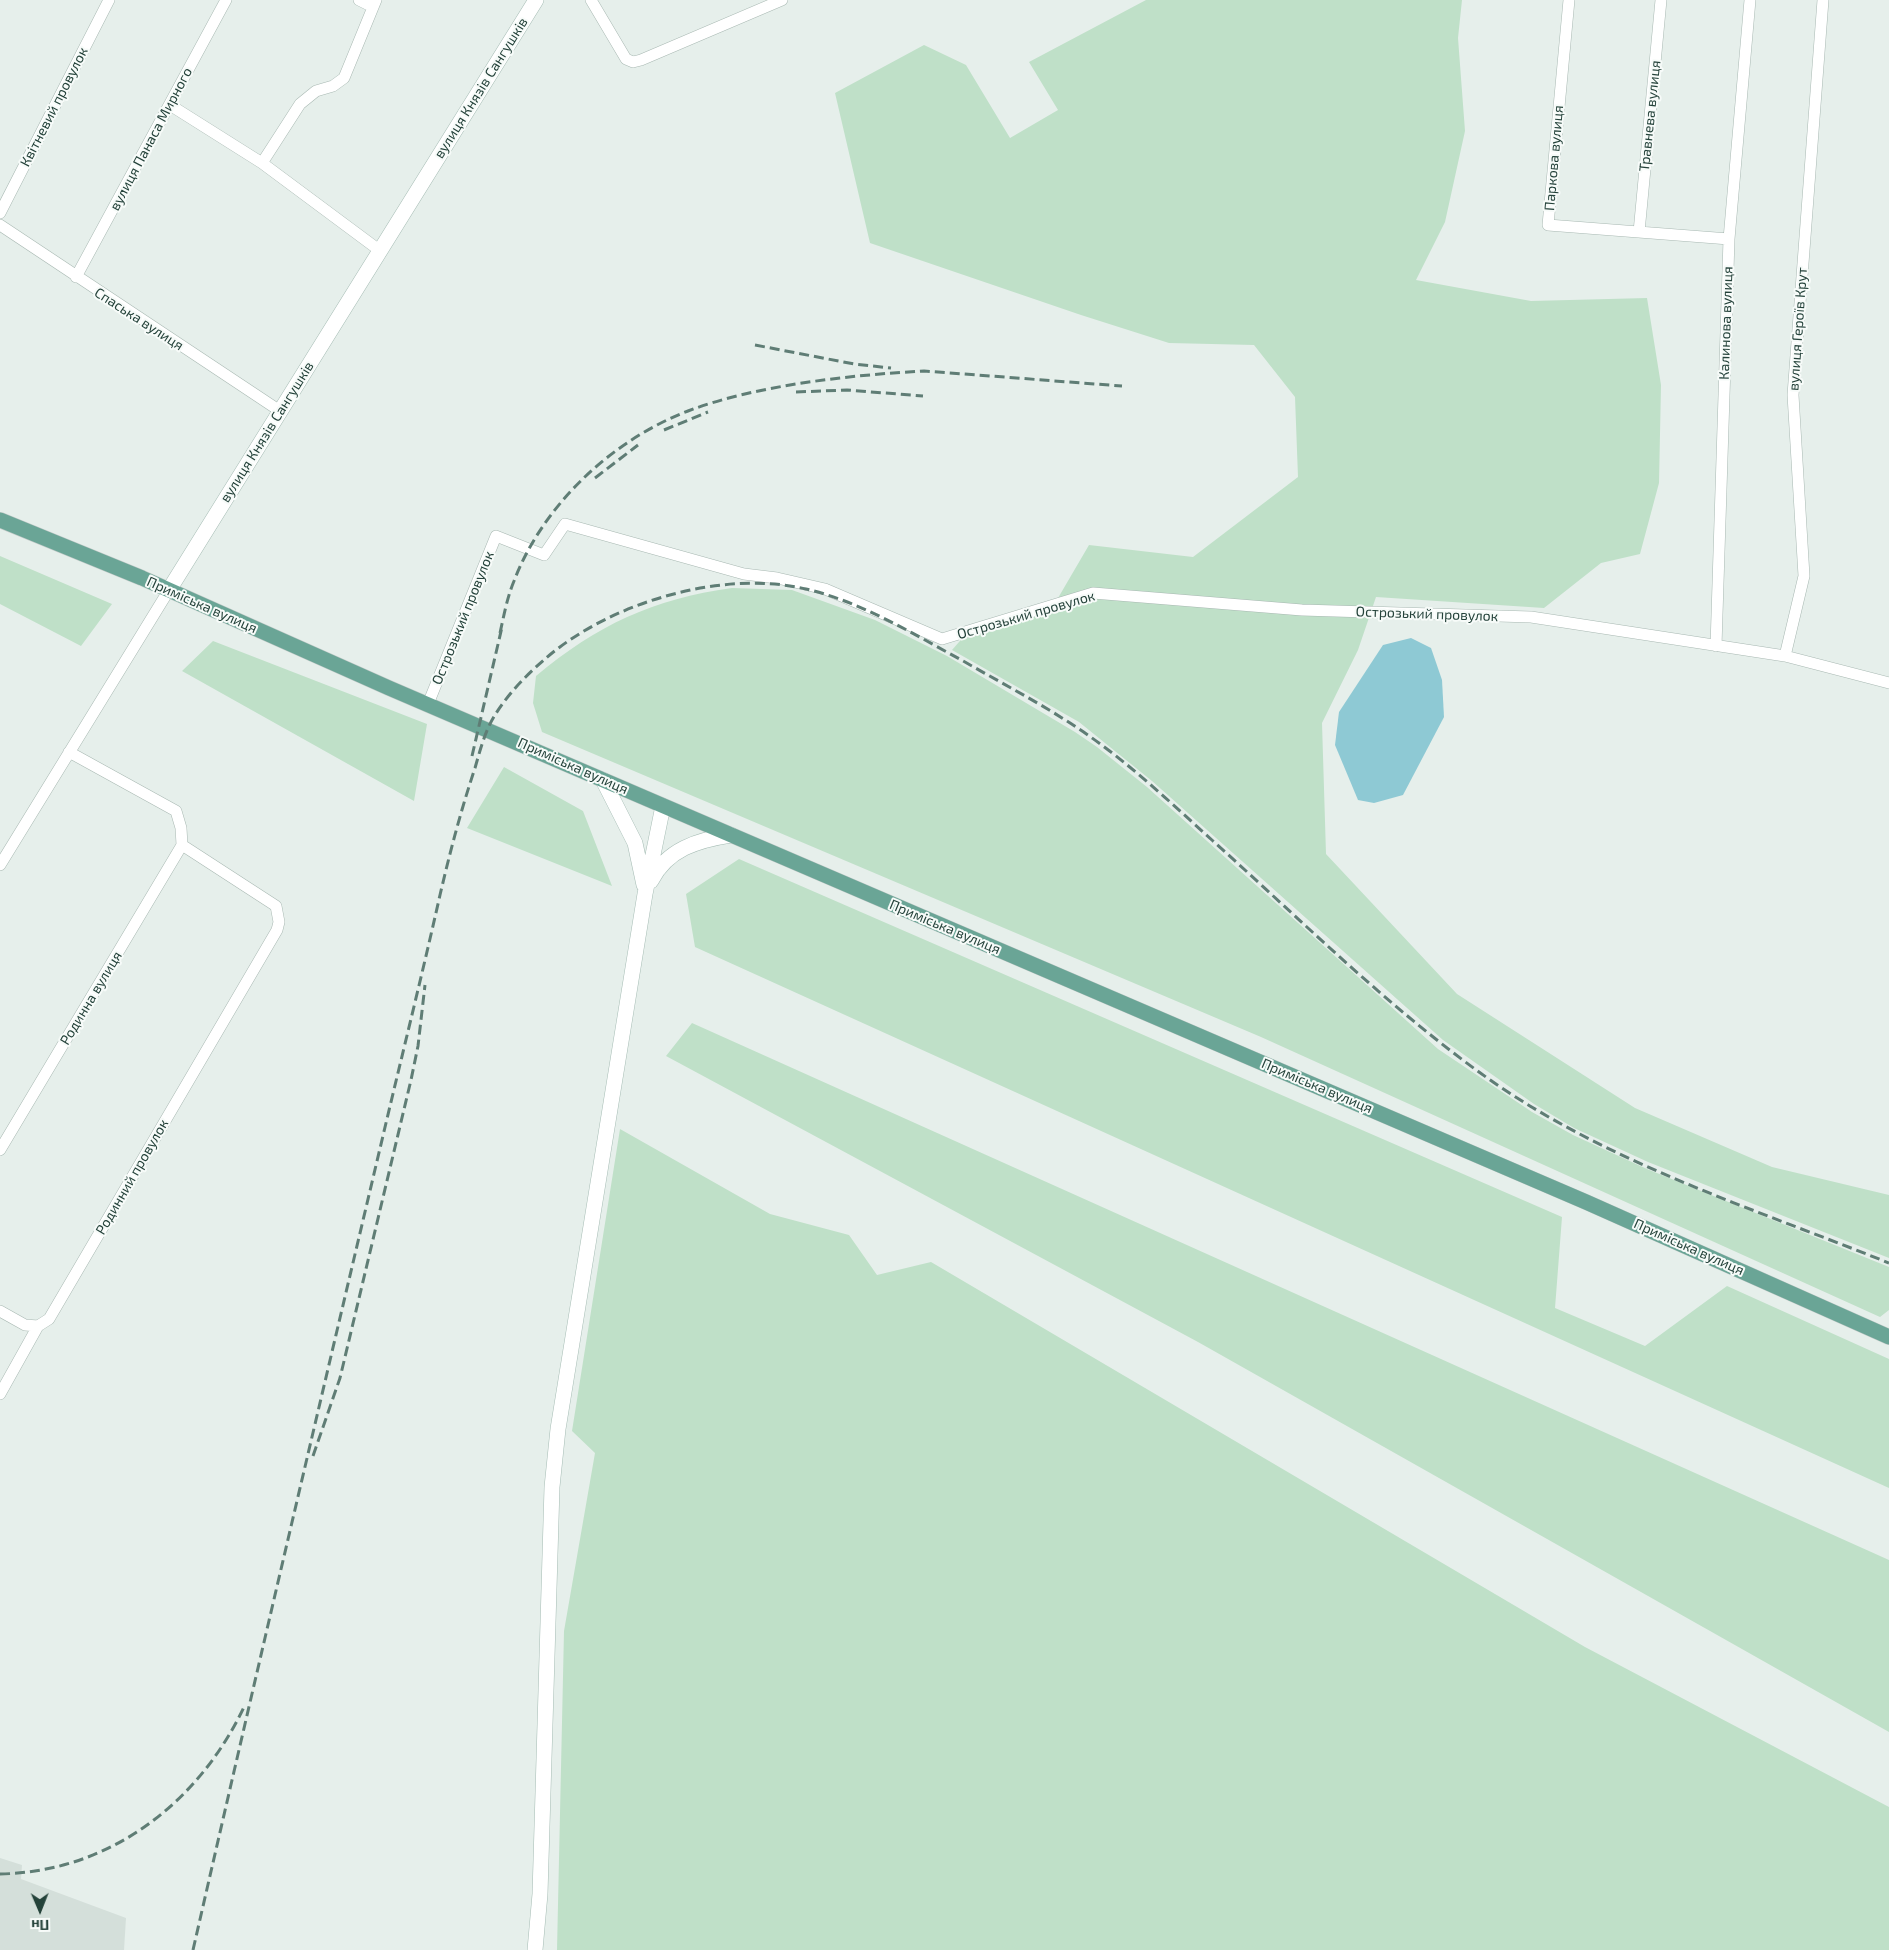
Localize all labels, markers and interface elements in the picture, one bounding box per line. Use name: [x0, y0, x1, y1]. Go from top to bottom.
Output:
street label: вулиця Князів Сангушків: [431, 14, 531, 162]
street label: Квітневий провулок: [17, 44, 91, 170]
street label: Травнева вулиця: [1636, 60, 1664, 172]
street label: вулиця Панаса Мирного: [106, 65, 196, 213]
street label: Паркова вулиця: [1541, 104, 1567, 212]
street label: Калинова вулиця: [1716, 266, 1736, 380]
street label: вулиця Героїв Крут: [1785, 267, 1811, 391]
street label: Спаська вулиця: [91, 284, 187, 354]
street label: вулиця Князів Сангушків: [217, 358, 317, 506]
street label: Острозький провулок: [429, 549, 497, 687]
street label: Приміська вулиця: [144, 573, 260, 637]
street label: Острозький провулок: [955, 587, 1097, 643]
street label: Острозький провулок: [1355, 603, 1499, 625]
street label: Приміська вулиця: [515, 734, 631, 798]
street label: Приміська вулиця: [887, 896, 1003, 958]
street label: Родинна вулиця: [56, 948, 126, 1048]
street label: Приміська вулиця: [1259, 1055, 1375, 1117]
street label: Родинний провулок: [92, 1116, 172, 1238]
street label: Приміська вулиця: [1631, 1215, 1747, 1279]
north arrow: [15, 1885, 65, 1935]
text: Пн: [31, 1917, 50, 1934]

